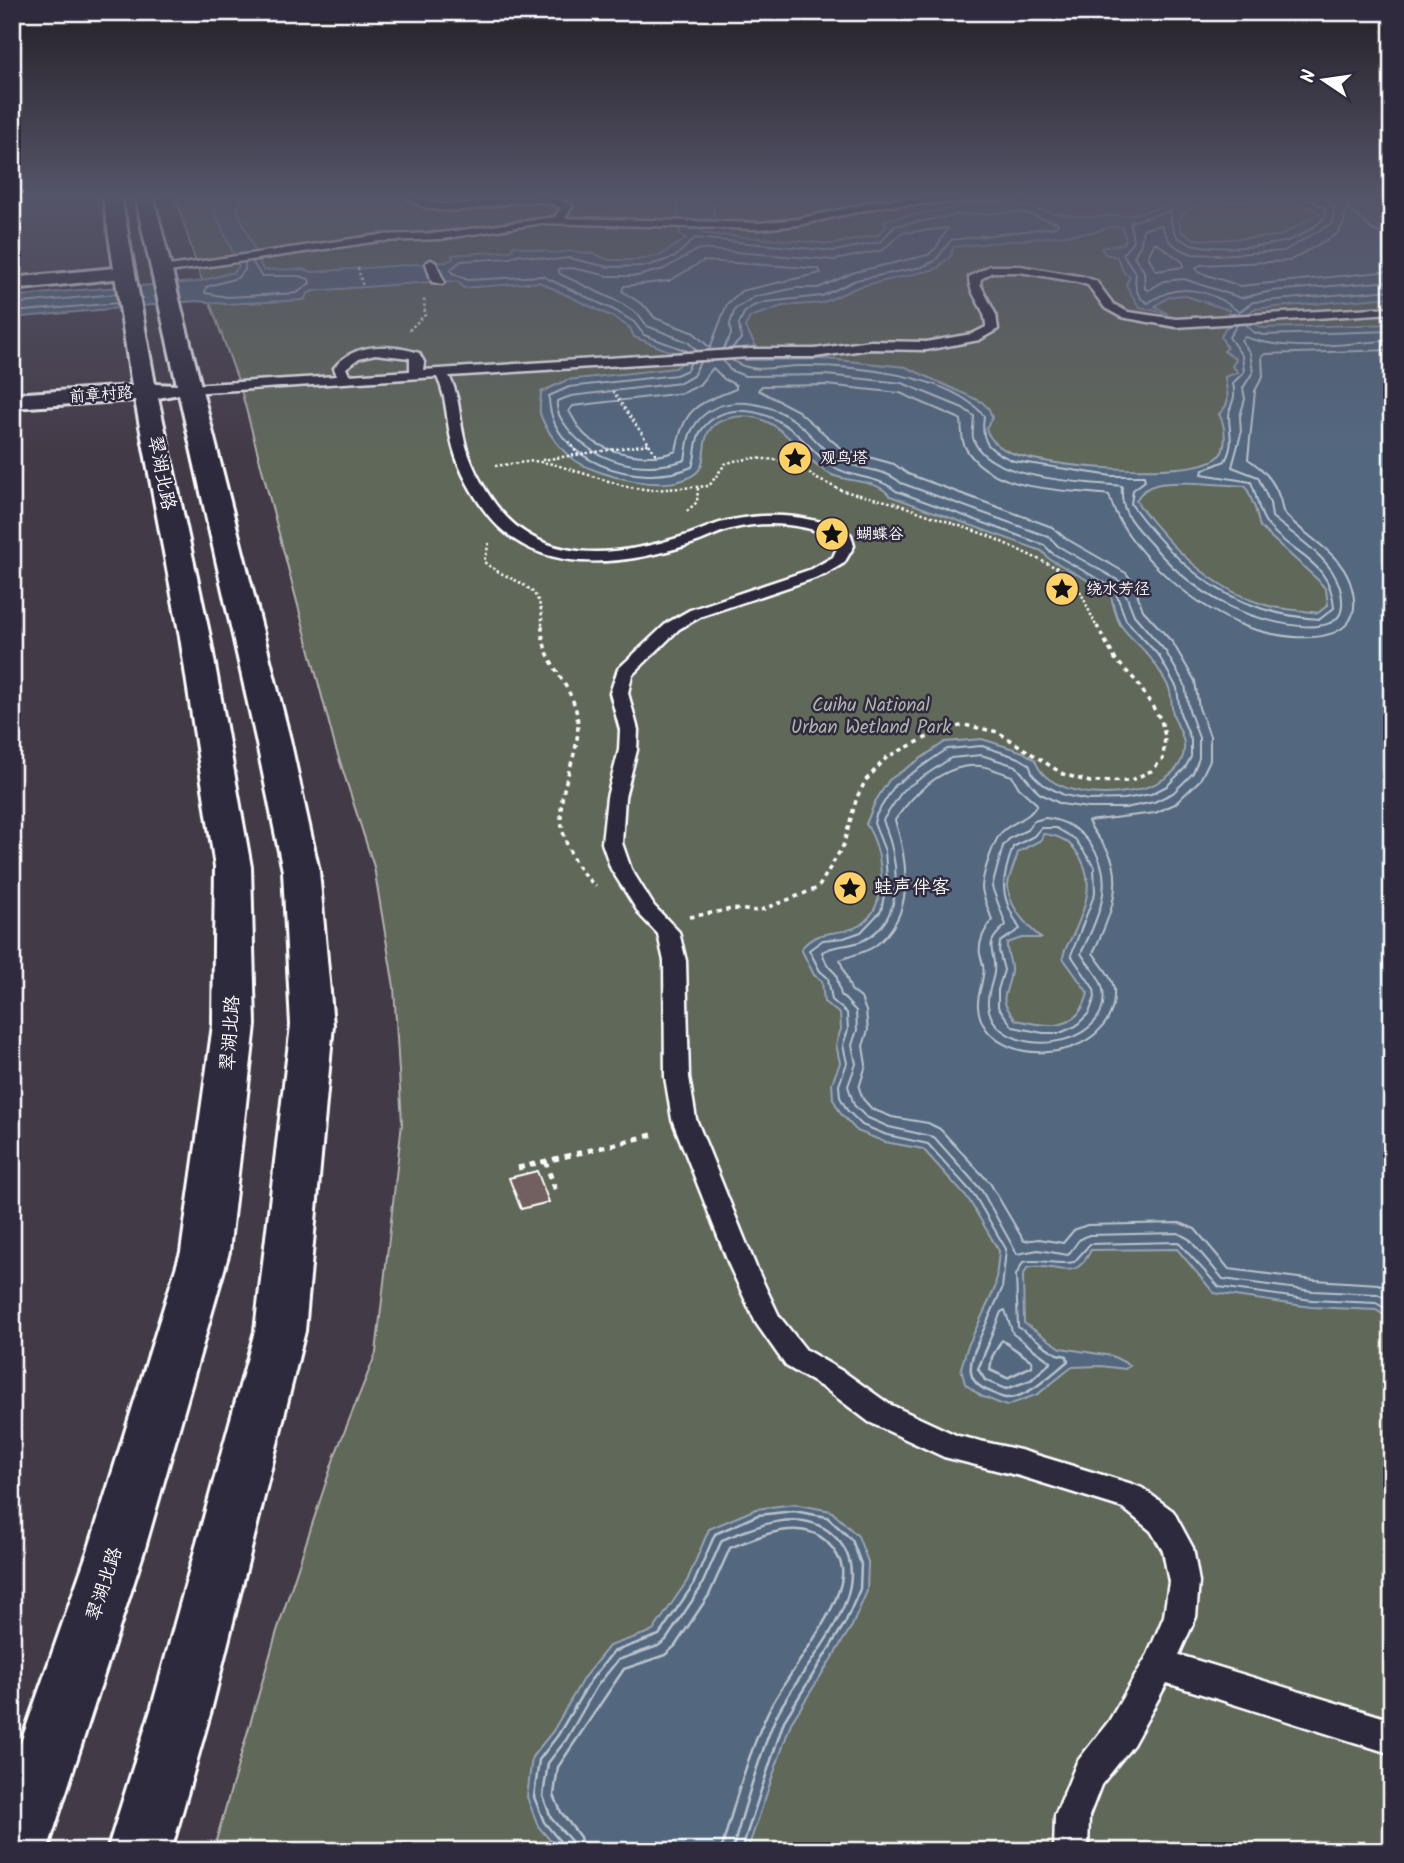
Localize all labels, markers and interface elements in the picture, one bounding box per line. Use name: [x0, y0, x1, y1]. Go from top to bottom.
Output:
north arrow: [1288, 46, 1358, 116]
text: N: [1293, 67, 1325, 86]
street label: 前章村路: [68, 380, 134, 410]
street label: 翠湖北路: [139, 433, 183, 513]
place icon: 观鸟塔: [776, 439, 814, 477]
place label: 观鸟塔: [820, 446, 868, 471]
place icon: 蝴蝶谷: [813, 515, 851, 553]
place label: 蝴蝶谷: [856, 522, 904, 547]
place icon: 绕水芳径: [1043, 570, 1081, 608]
place label: 绕水芳径: [1086, 577, 1150, 602]
park label: Cuihu National Urban Wetland Park: [791, 691, 951, 743]
place icon: 蛙声伴客: [831, 869, 869, 907]
place label: 蛙声伴客: [874, 873, 950, 903]
street label: 翠湖北路: [213, 994, 249, 1072]
street label: 翠湖北路: [79, 1543, 131, 1625]

